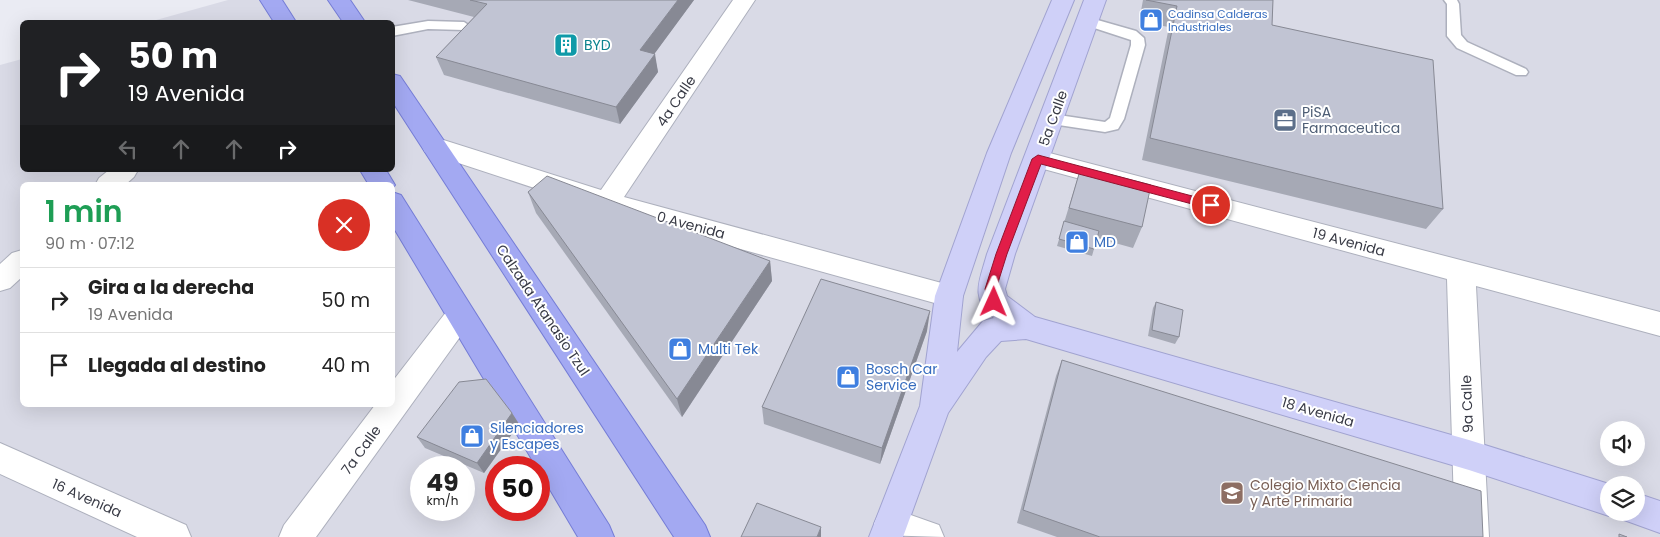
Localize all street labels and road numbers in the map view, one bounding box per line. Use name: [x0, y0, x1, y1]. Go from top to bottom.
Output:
street label: 4a Calle: [652, 71, 701, 131]
street label: 5a Calle: [1034, 87, 1072, 149]
street label: 0 Avenida: [655, 206, 727, 244]
street label: 19 Avenida: [1311, 223, 1387, 261]
street label: Calzada Atanasio Tzul: [492, 240, 594, 380]
street label: 9a Calle: [1456, 374, 1478, 433]
street label: 18 Avenida: [1280, 392, 1356, 432]
street label: 7a Calle: [336, 421, 386, 479]
street label: 16 Avenida: [49, 474, 125, 522]

